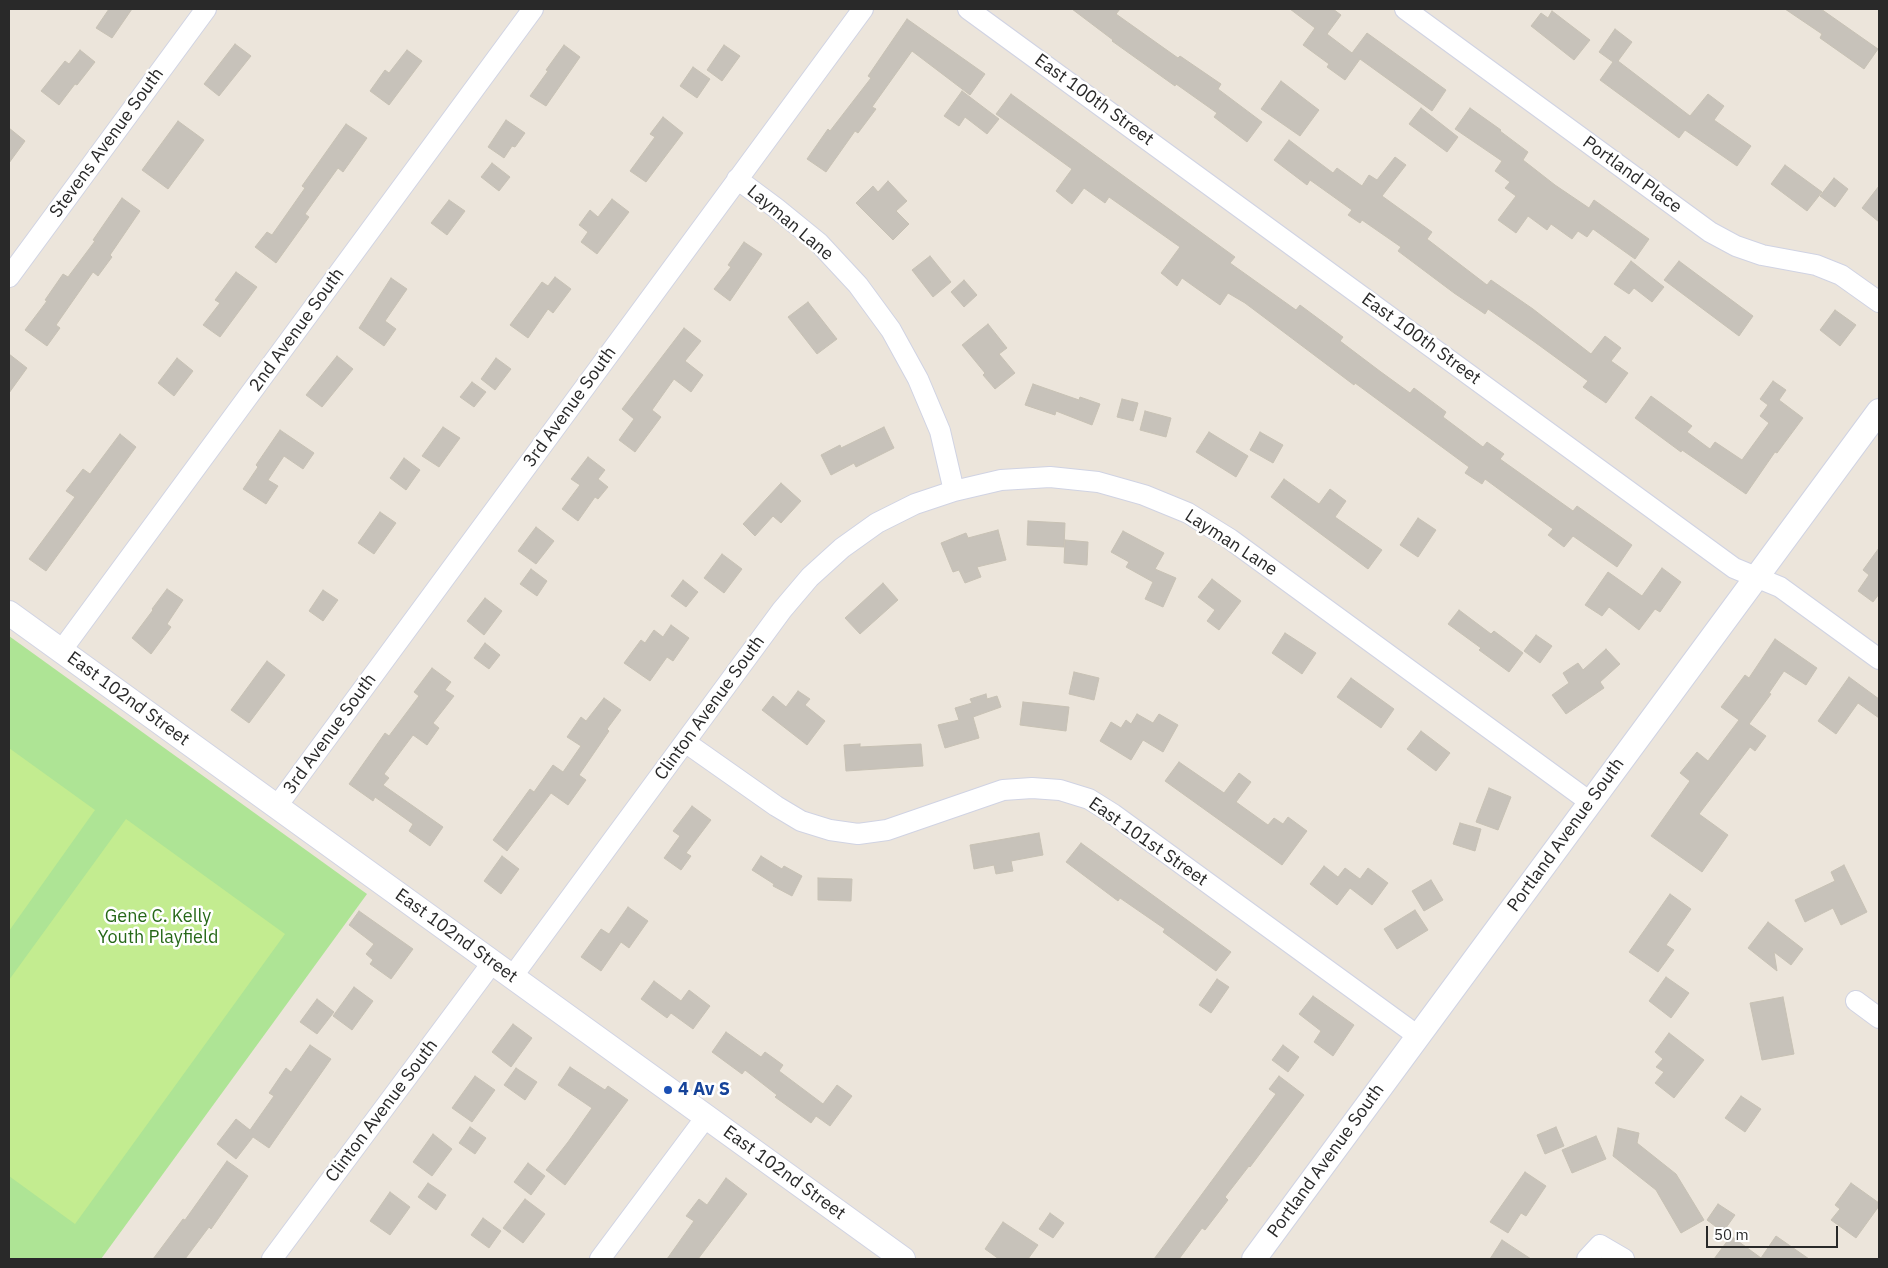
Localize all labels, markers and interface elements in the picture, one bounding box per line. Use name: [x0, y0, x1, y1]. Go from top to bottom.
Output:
street label: East 100th Street: [1030, 50, 1158, 150]
street label: Stevens Avenue South: [45, 64, 169, 222]
street label: Portland Place: [1578, 132, 1686, 218]
street label: Layman Lane: [742, 181, 838, 265]
street label: 2nd Avenue South: [245, 264, 349, 396]
street label: East 100th Street: [1357, 289, 1485, 389]
street label: 3rd Avenue South: [519, 343, 621, 471]
street label: Layman Lane: [1181, 505, 1281, 581]
street label: Clinton Avenue South: [650, 632, 770, 784]
street label: East 102nd Street: [63, 647, 193, 751]
street label: 3rd Avenue South: [279, 670, 381, 798]
street label: Portland Avenue South: [1503, 754, 1629, 916]
street label: East 101st Street: [1084, 793, 1212, 891]
street label: East 102nd Street: [391, 884, 521, 988]
park label: Gene C. Kelly Youth Playfield: [98, 906, 218, 949]
street label: Clinton Avenue South: [321, 1035, 443, 1187]
place label: 4 Av S: [678, 1079, 730, 1101]
street label: Portland Avenue South: [1263, 1080, 1389, 1242]
marker: 4 Av S: [662, 1084, 674, 1096]
street label: East 102nd Street: [719, 1121, 849, 1225]
scale bar: [1708, 1216, 1840, 1248]
text: 50 m: [1714, 1225, 1749, 1244]

